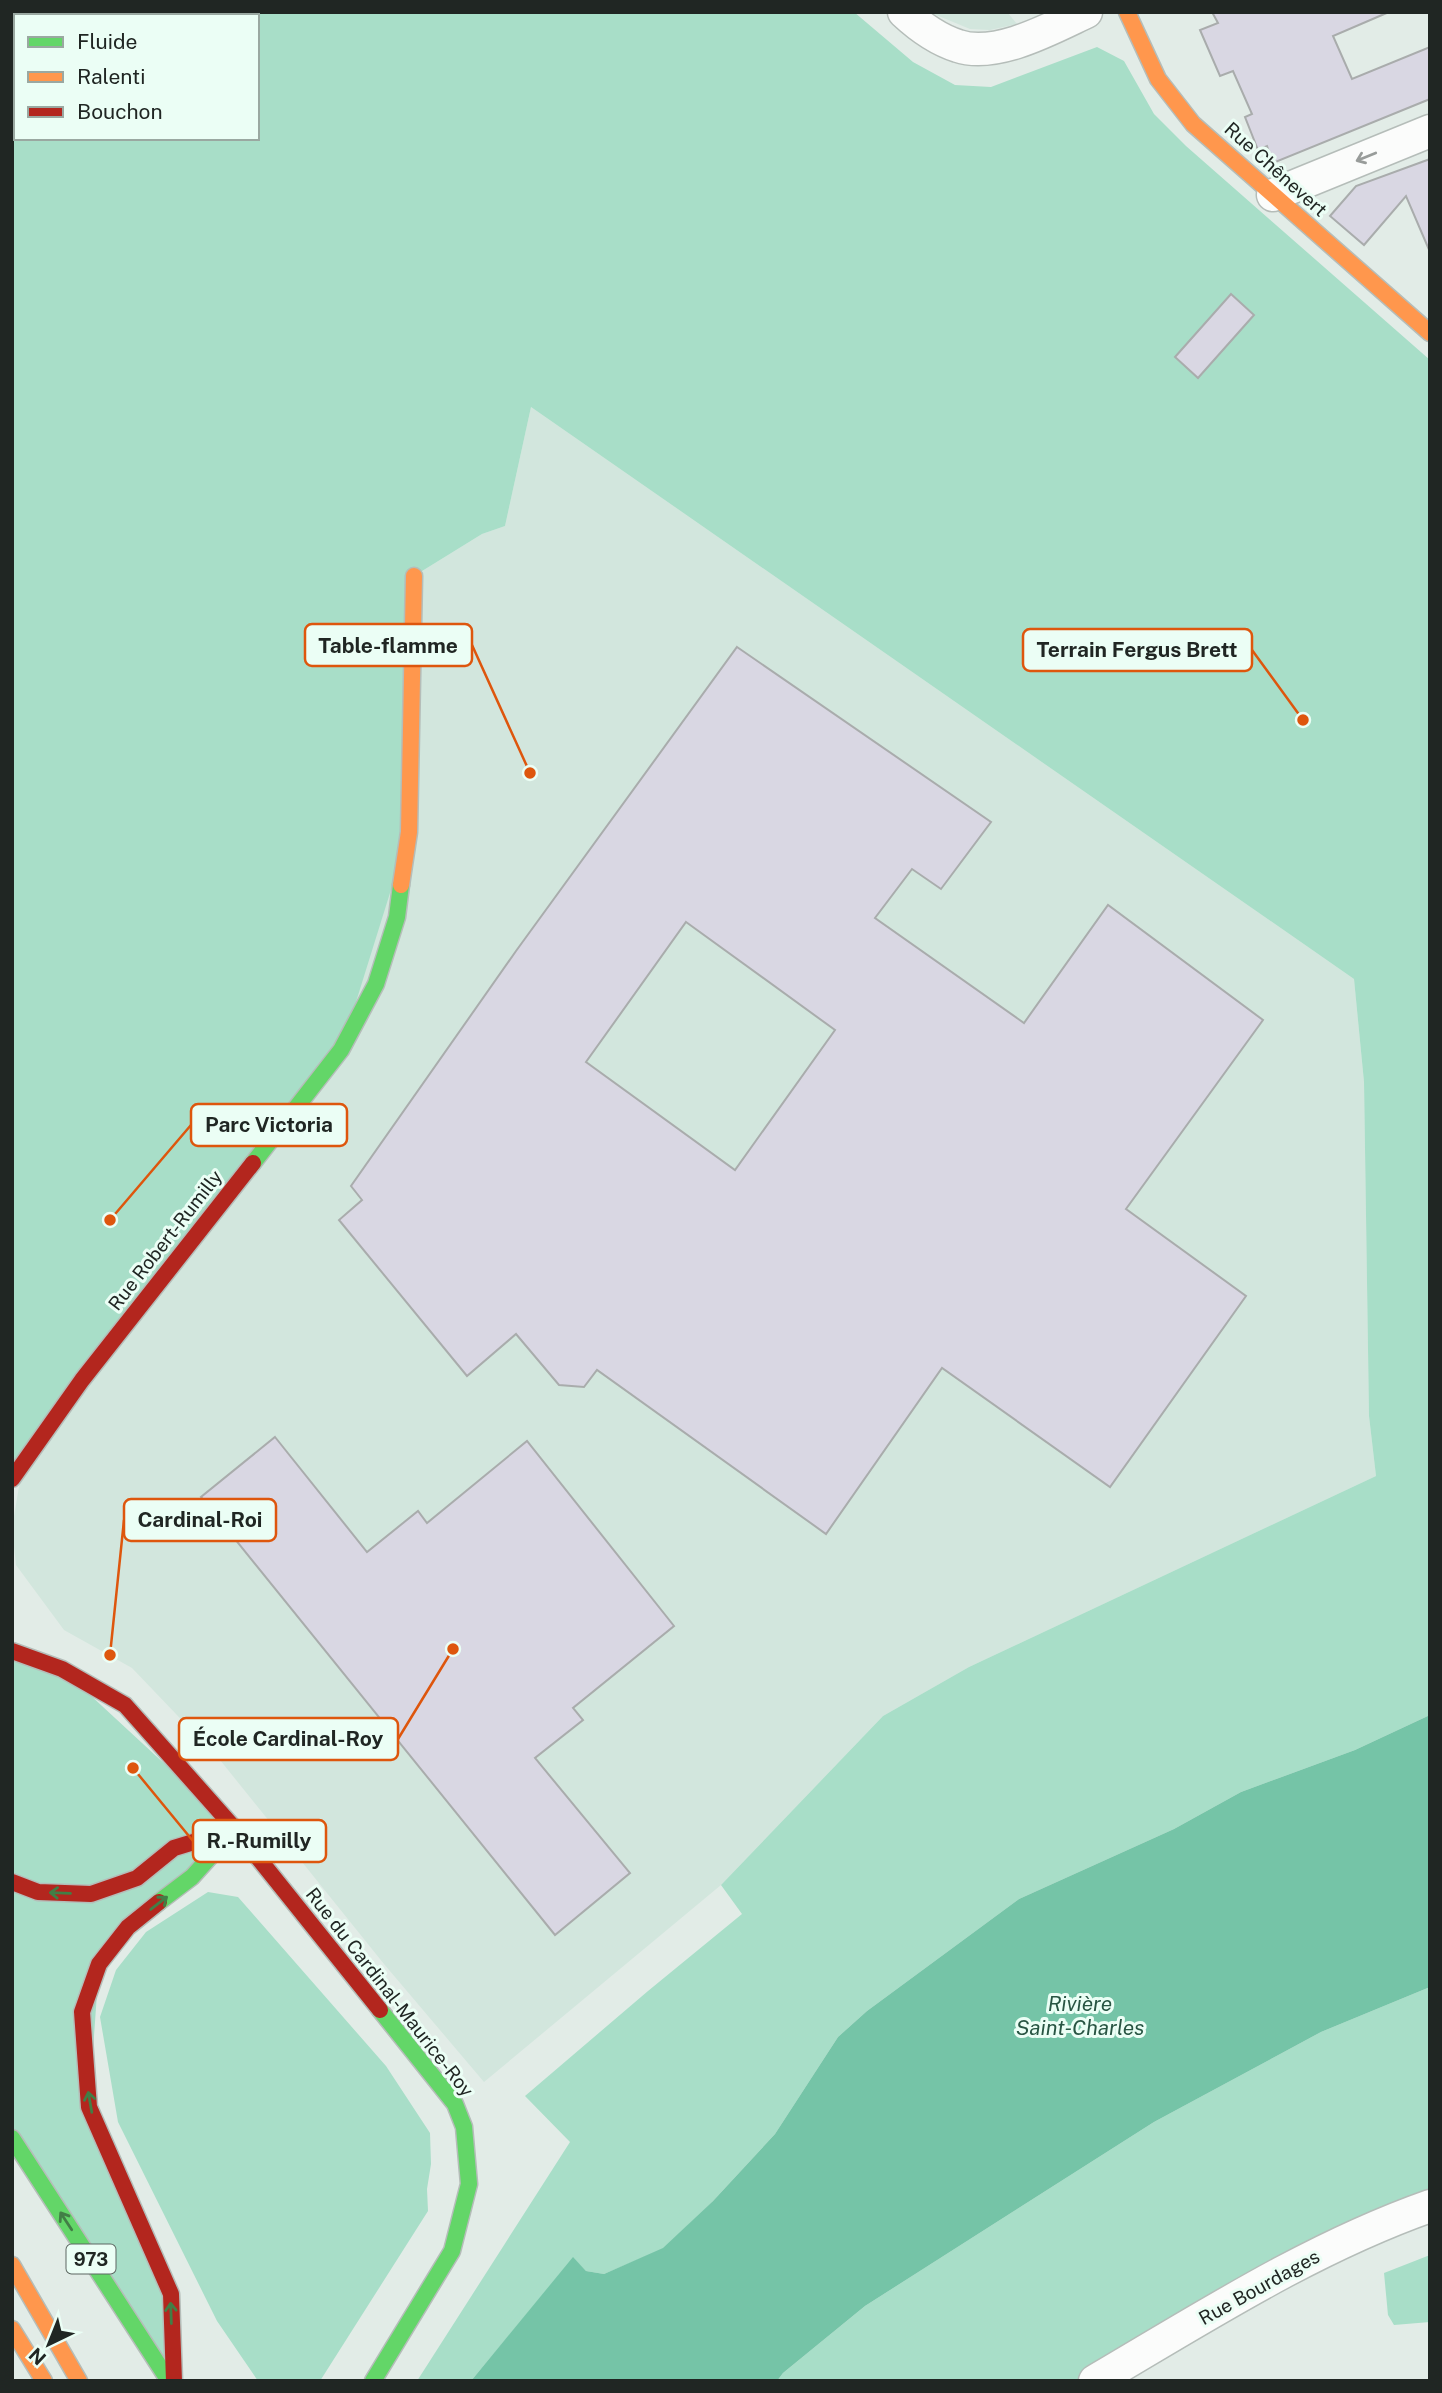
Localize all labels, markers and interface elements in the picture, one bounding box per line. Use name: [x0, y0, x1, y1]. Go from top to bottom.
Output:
legend: [14, 14, 259, 140]
text: Fluide: [77, 29, 137, 54]
text: Ralenti: [77, 64, 145, 89]
text: Bouchon: [77, 99, 163, 124]
street label: Rue Chênevert: [1220, 117, 1332, 221]
one-way arrow: [1356, 151, 1378, 164]
callout: Table-flamme: [305, 624, 472, 666]
callout: Terrain Fergus Brett: [1023, 629, 1252, 671]
text: Table-flamme: [318, 633, 458, 658]
text: Terrain Fergus Brett: [1036, 637, 1238, 662]
callout: Parc Victoria: [191, 1104, 347, 1146]
text: Parc Victoria: [205, 1112, 333, 1137]
street label: Rue Robert-Rumilly: [103, 1166, 227, 1314]
callout: Cardinal-Roi: [124, 1499, 276, 1541]
text: Cardinal-Roi: [138, 1507, 262, 1532]
callout: École Cardinal-Roy: [179, 1718, 398, 1760]
text: École Cardinal-Roy: [193, 1726, 383, 1751]
callout: R.-Rumilly: [193, 1820, 326, 1862]
text: R.-Rumilly: [207, 1828, 312, 1853]
street label: Rue du Cardinal-Maurice-Roy: [302, 1883, 478, 2101]
one-way arrow: [49, 1886, 72, 1900]
one-way arrow: [150, 1896, 168, 1911]
water label: Rivière Saint-Charles: [1016, 1991, 1144, 2040]
one-way arrow: [83, 2091, 96, 2114]
one-way arrow: [58, 2211, 72, 2231]
road number: 973: [66, 2244, 116, 2274]
street label: Rue Bourdages: [1195, 2245, 1323, 2329]
one-way arrow: [165, 2301, 178, 2324]
north arrow: [14, 2309, 84, 2379]
text: N: [24, 2343, 50, 2370]

